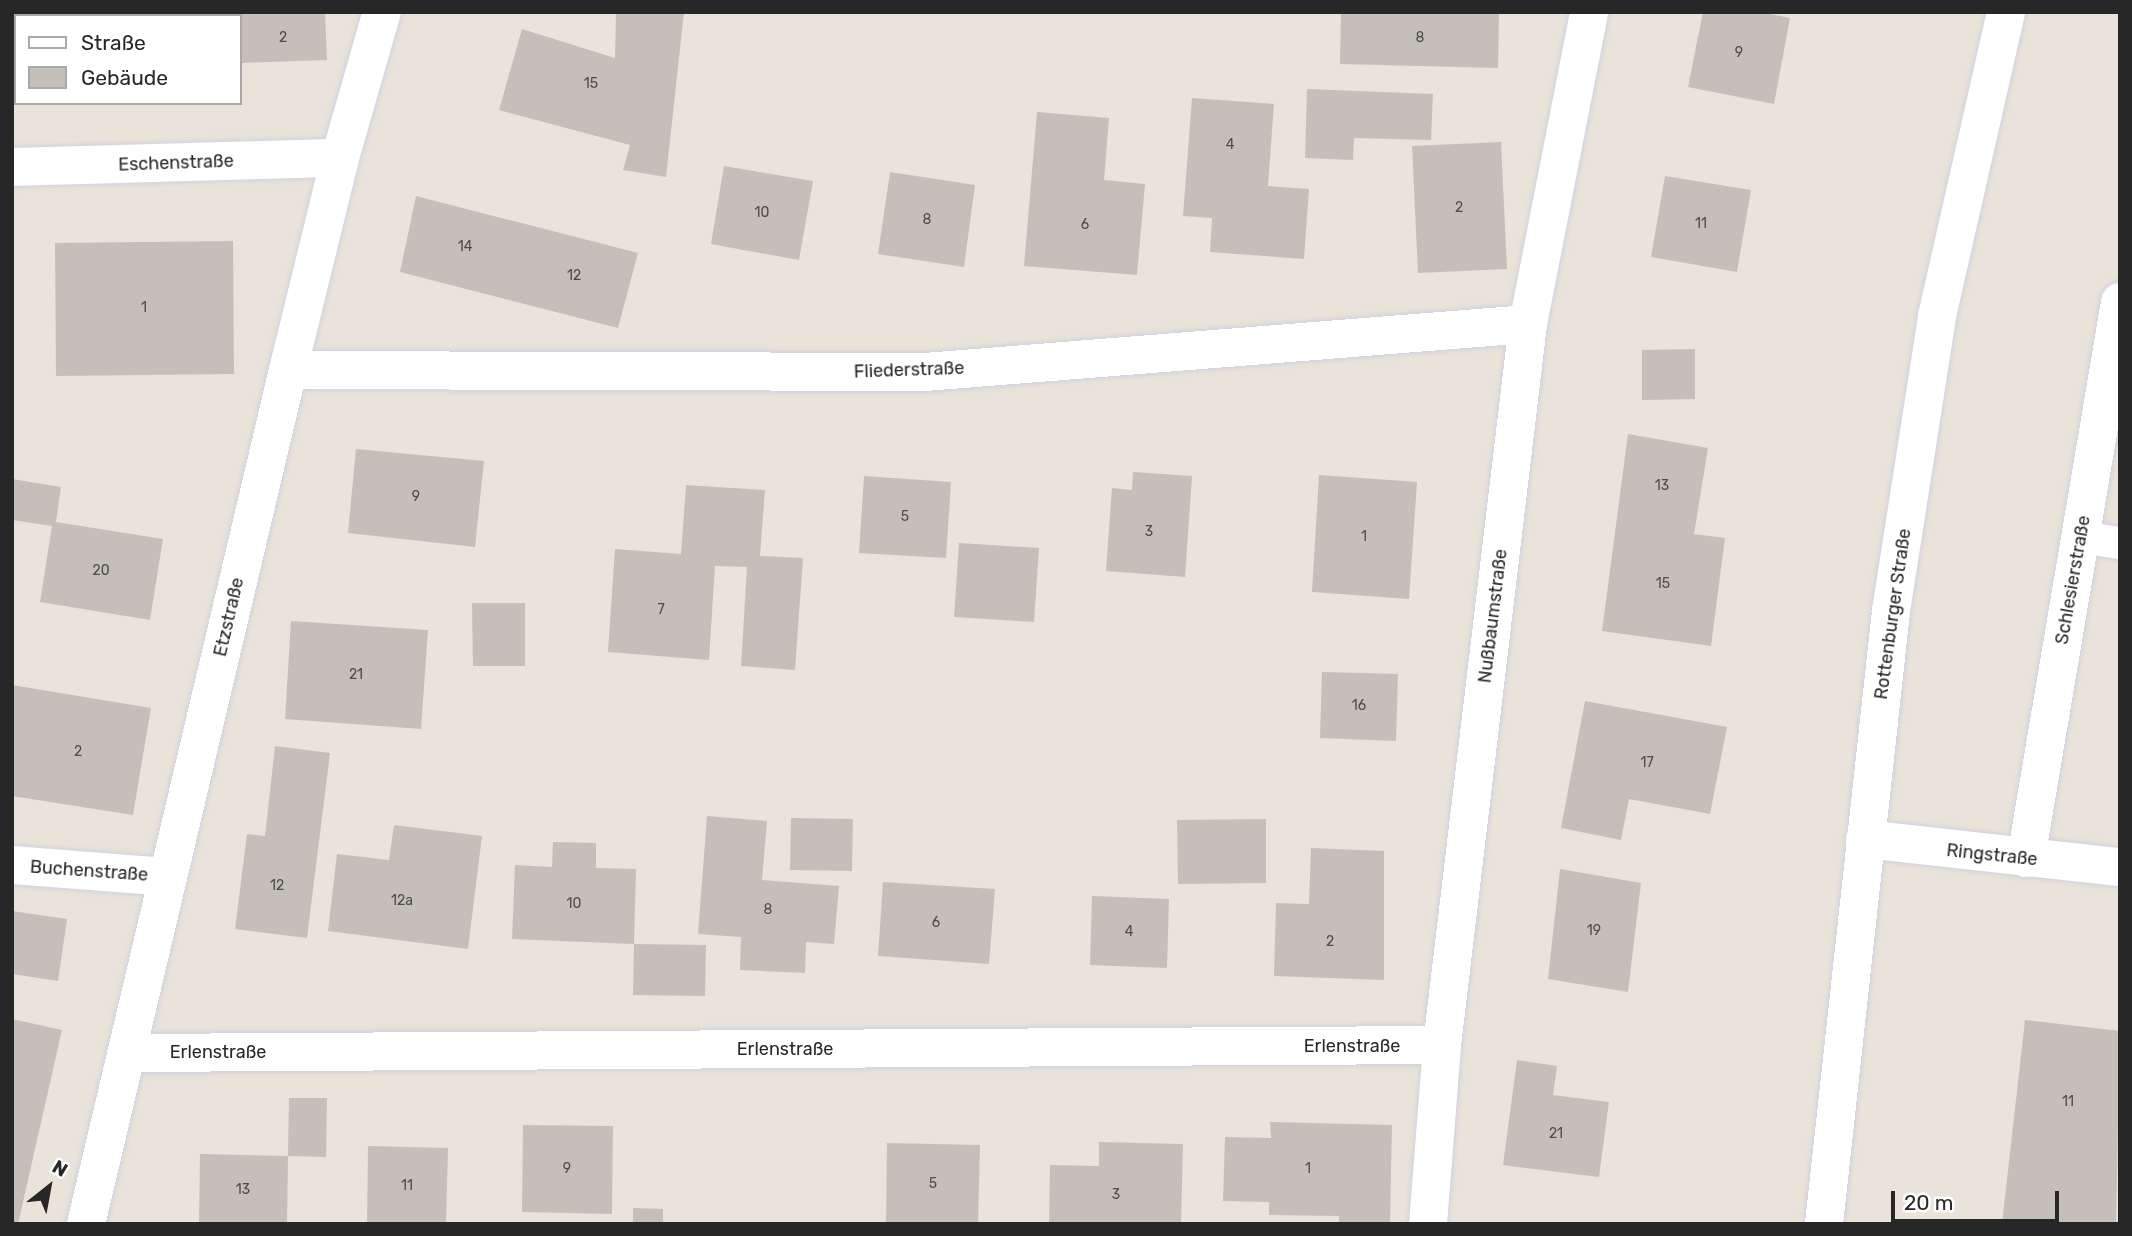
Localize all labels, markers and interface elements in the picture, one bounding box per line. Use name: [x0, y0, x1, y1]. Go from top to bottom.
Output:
legend: [14, 14, 242, 105]
text: Straße: [81, 30, 146, 55]
house number: 2: [279, 30, 287, 46]
house number: 8: [1416, 30, 1424, 46]
house number: 9: [1735, 45, 1743, 61]
text: Gebäude: [81, 65, 168, 90]
house number: 15: [584, 76, 598, 92]
house number: 4: [1226, 137, 1234, 153]
street label: Eschenstraße: [118, 150, 234, 176]
house number: 2: [1455, 200, 1463, 216]
house number: 10: [755, 205, 769, 221]
house number: 8: [923, 212, 931, 228]
house number: 11: [1695, 216, 1707, 232]
house number: 6: [1081, 217, 1089, 233]
house number: 14: [458, 239, 472, 255]
house number: 12: [567, 268, 581, 284]
house number: 1: [141, 300, 147, 316]
street label: Fliederstraße: [853, 357, 965, 383]
house number: 13: [1655, 478, 1669, 494]
house number: 9: [412, 489, 420, 505]
house number: 5: [901, 509, 909, 525]
street label: Schlesierstraße: [2051, 514, 2095, 646]
house number: 3: [1145, 524, 1153, 540]
street label: Rottenburger Straße: [1870, 527, 1916, 701]
house number: 1: [1361, 529, 1367, 545]
street label: Nußbaumstraße: [1474, 548, 1512, 684]
house number: 20: [92, 563, 110, 579]
street label: Etzstraße: [209, 575, 249, 659]
house number: 15: [1656, 576, 1670, 592]
house number: 7: [657, 602, 665, 618]
house number: 21: [349, 667, 363, 683]
house number: 16: [1352, 698, 1366, 714]
house number: 2: [74, 744, 82, 760]
house number: 17: [1640, 755, 1654, 771]
street label: Ringstraße: [1945, 839, 2039, 871]
street label: Buchenstraße: [29, 856, 149, 886]
house number: 12: [270, 878, 284, 894]
house number: 12a: [391, 893, 413, 909]
house number: 10: [567, 896, 581, 912]
house number: 8: [764, 902, 772, 918]
house number: 6: [932, 915, 940, 931]
house number: 19: [1587, 923, 1601, 939]
house number: 4: [1125, 924, 1133, 940]
house number: 2: [1326, 934, 1334, 950]
street label: Erlenstraße: [1304, 1035, 1400, 1057]
street label: Erlenstraße: [737, 1038, 833, 1060]
street label: Erlenstraße: [170, 1041, 266, 1063]
house number: 11: [2062, 1094, 2074, 1110]
house number: 21: [1549, 1126, 1563, 1142]
north arrow: [14, 1152, 84, 1222]
text: N: [48, 1155, 72, 1182]
house number: 9: [563, 1161, 571, 1177]
house number: 1: [1305, 1161, 1311, 1177]
house number: 5: [929, 1176, 937, 1192]
scale bar: [1894, 1176, 2062, 1220]
house number: 11: [401, 1178, 413, 1194]
house number: 13: [236, 1182, 250, 1198]
house number: 3: [1112, 1187, 1120, 1203]
text: 20 m: [1904, 1190, 1953, 1215]

